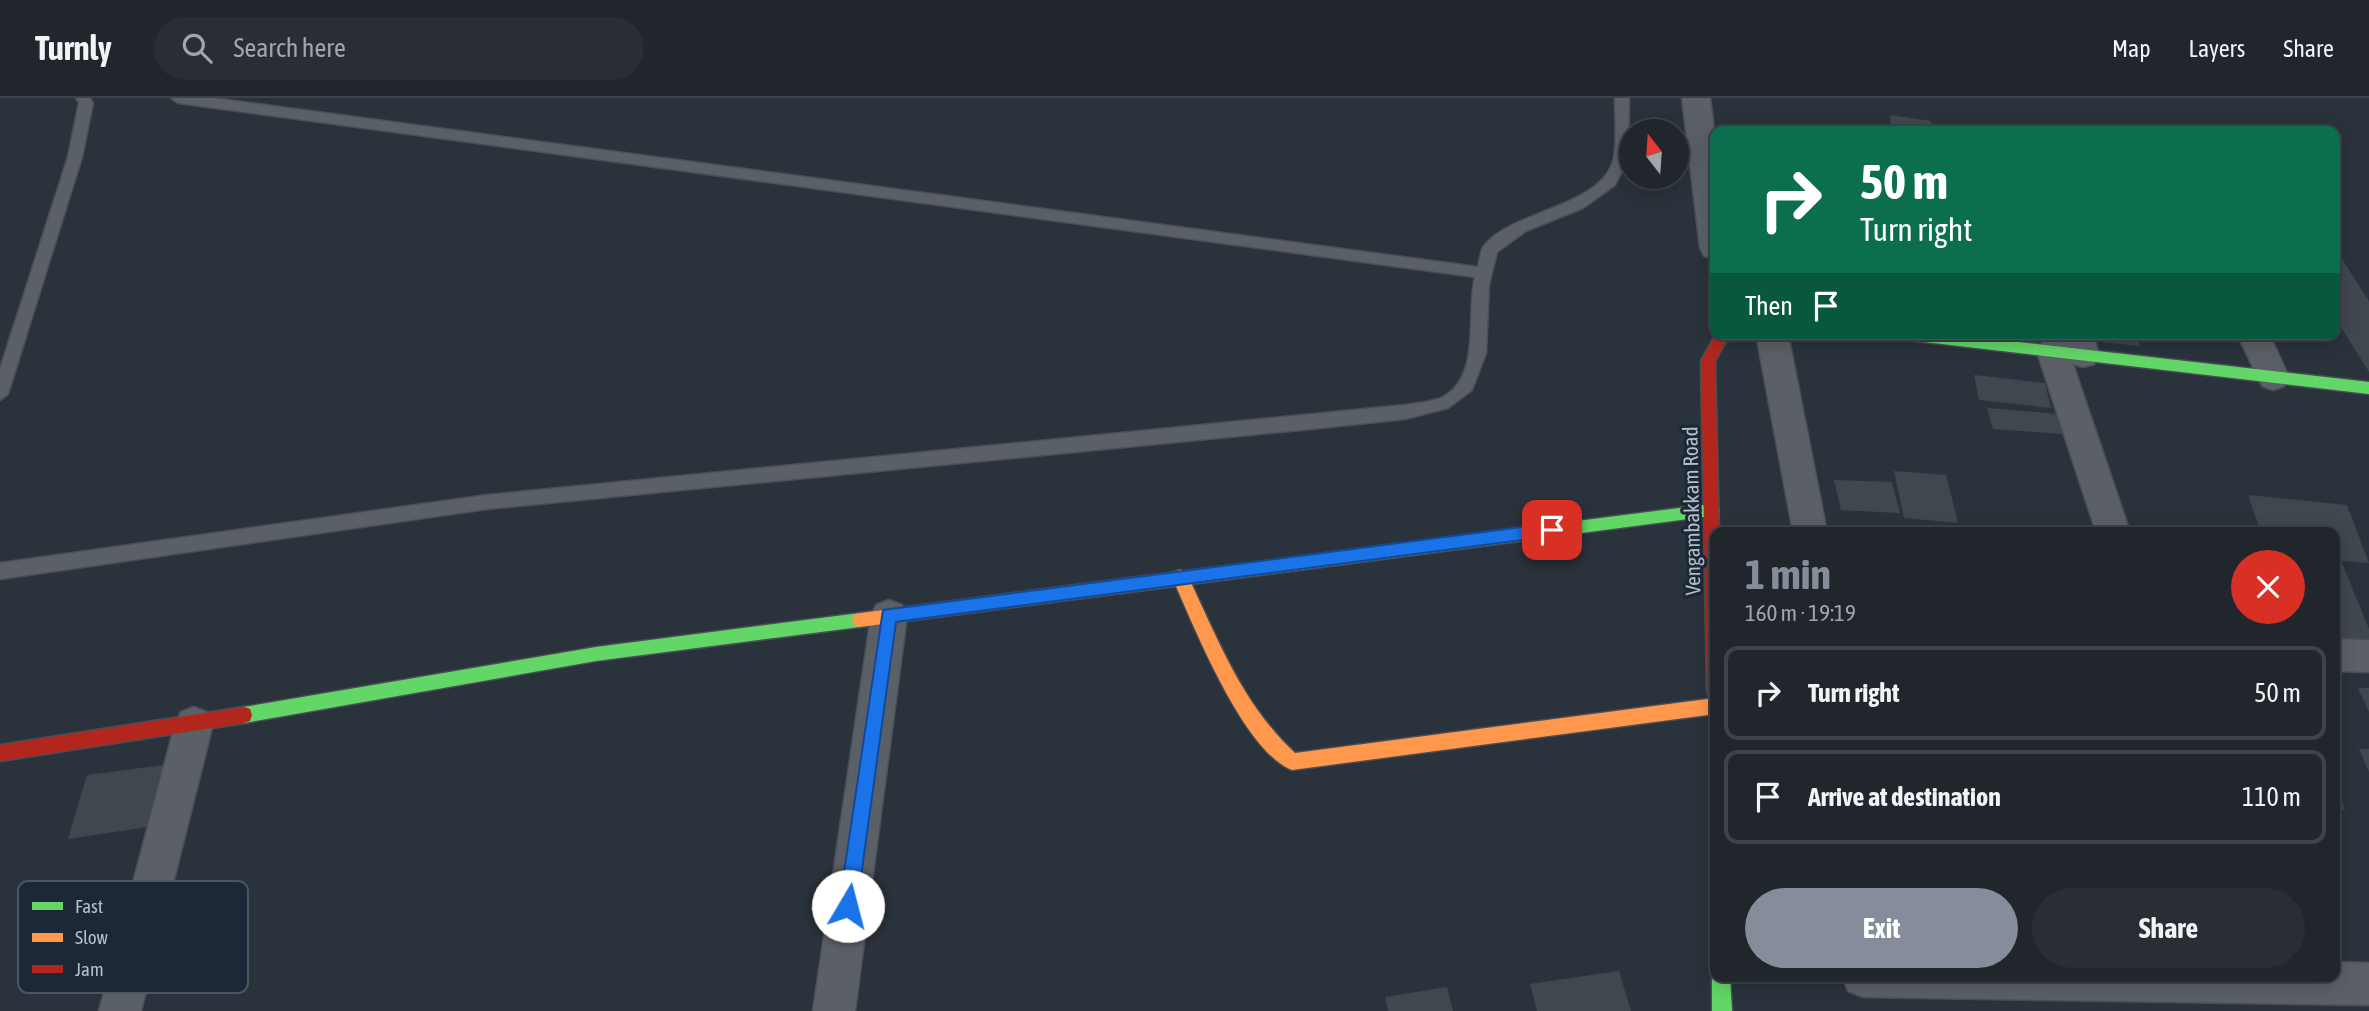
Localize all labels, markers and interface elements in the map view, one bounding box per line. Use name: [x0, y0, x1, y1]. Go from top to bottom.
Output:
search box: [154, 17, 644, 80]
text: Turnly: [35, 29, 112, 67]
icon: search: [178, 29, 216, 67]
text: Search here: [234, 33, 346, 63]
text: Map: [2112, 35, 2151, 62]
text: Layers: [2189, 35, 2245, 62]
text: Share: [2283, 35, 2334, 62]
north arrow: [1619, 119, 1689, 189]
map controls: [1619, 119, 1689, 189]
text: 50 m: [1860, 153, 1948, 209]
icon: right: [1745, 154, 1836, 245]
text: Turn right: [1860, 211, 1973, 248]
icon: arrive: [1807, 287, 1845, 325]
text: Then: [1745, 291, 1793, 321]
street label: Vengambakkam Road: [1678, 426, 1704, 596]
pin: [1522, 500, 1582, 560]
icon: arrive: [1533, 511, 1571, 549]
text: 1 min: [1745, 550, 1831, 598]
button: close: [2231, 550, 2305, 624]
text: 160 m · 19:19: [1745, 600, 1856, 626]
icon: right: [1749, 674, 1787, 712]
text: Turn right: [1808, 678, 1899, 708]
text: 50 m: [2254, 678, 2301, 708]
icon: arrive: [1749, 778, 1787, 816]
text: Arrive at destination: [1808, 782, 2001, 812]
text: 110 m: [2242, 782, 2301, 812]
position arrow: [811, 869, 885, 943]
legend: [18, 881, 248, 993]
button: Exit: [1745, 888, 2018, 968]
button: Share: [2032, 888, 2305, 968]
text: Fast: [75, 895, 103, 917]
text: Slow: [75, 926, 109, 948]
text: Jam: [75, 958, 104, 980]

